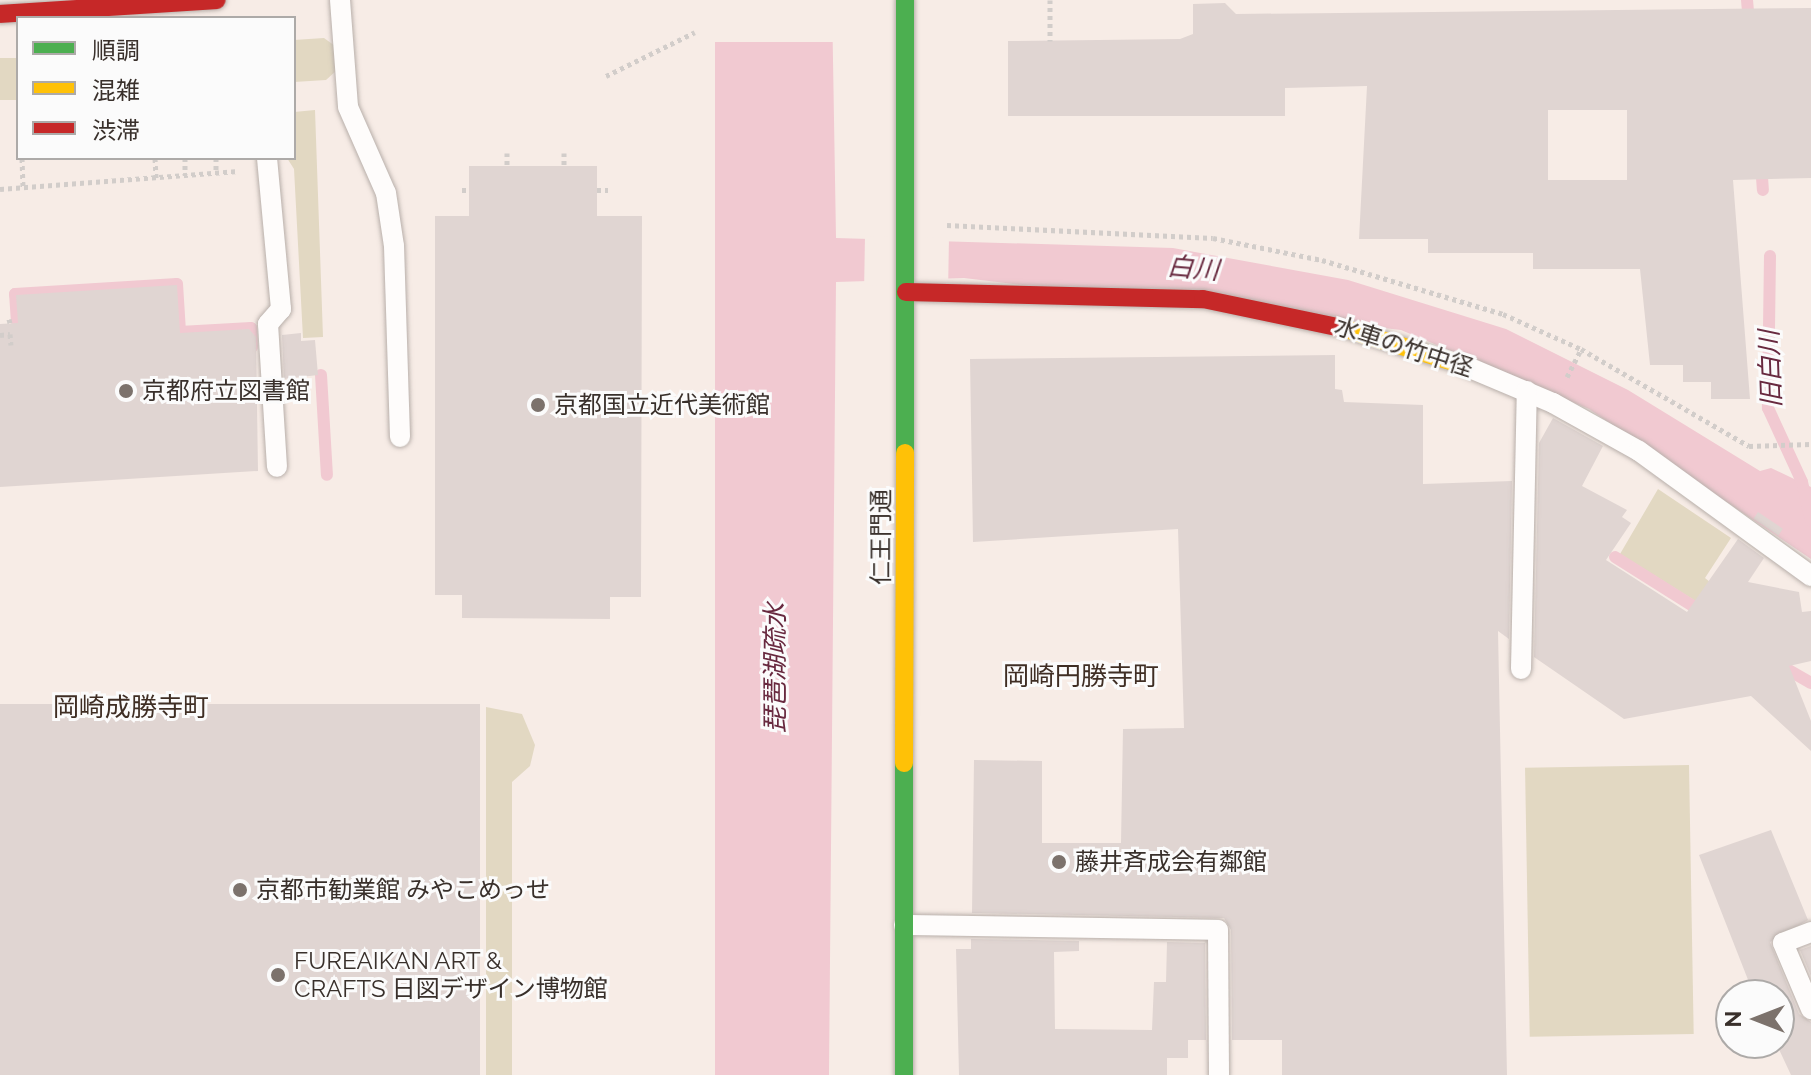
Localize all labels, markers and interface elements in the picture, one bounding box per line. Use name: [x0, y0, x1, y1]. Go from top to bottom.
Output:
legend: [16, 16, 296, 160]
text: 順調: [92, 36, 140, 65]
text: 混雑: [92, 76, 140, 105]
text: 渋滞: [92, 116, 140, 145]
water label: 白川: [1166, 251, 1220, 287]
street label: 水車の竹中径: [1331, 311, 1477, 383]
water label: 旧白川: [1754, 329, 1788, 409]
place label: 京都府立図書館: [142, 377, 310, 405]
marker: 京都府立図書館: [117, 382, 135, 400]
place label: 京都国立近代美術館: [554, 391, 770, 419]
marker: 京都国立近代美術館: [529, 396, 547, 414]
street label: 仁王門通: [867, 489, 895, 585]
water label: 琵琶湖疏水: [760, 603, 792, 733]
district label: 岡崎円勝寺町: [1003, 661, 1159, 693]
district label: 岡崎成勝寺町: [53, 692, 209, 724]
place label: 藤井斉成会有鄰館: [1075, 848, 1267, 876]
marker: 藤井斉成会有鄰館: [1050, 853, 1068, 871]
place label: 京都市勧業館 みやこめっせ: [256, 876, 550, 904]
marker: 京都市勧業館 みやこめっせ: [231, 881, 249, 899]
place label: FUREAIKAN ART & CRAFTS 日図デザイン博物館: [294, 947, 608, 1003]
marker: FUREAIKAN ART & CRAFTS 日図デザイン博物館: [269, 966, 287, 984]
north arrow: [1715, 979, 1795, 1059]
text: N: [1720, 1011, 1746, 1027]

